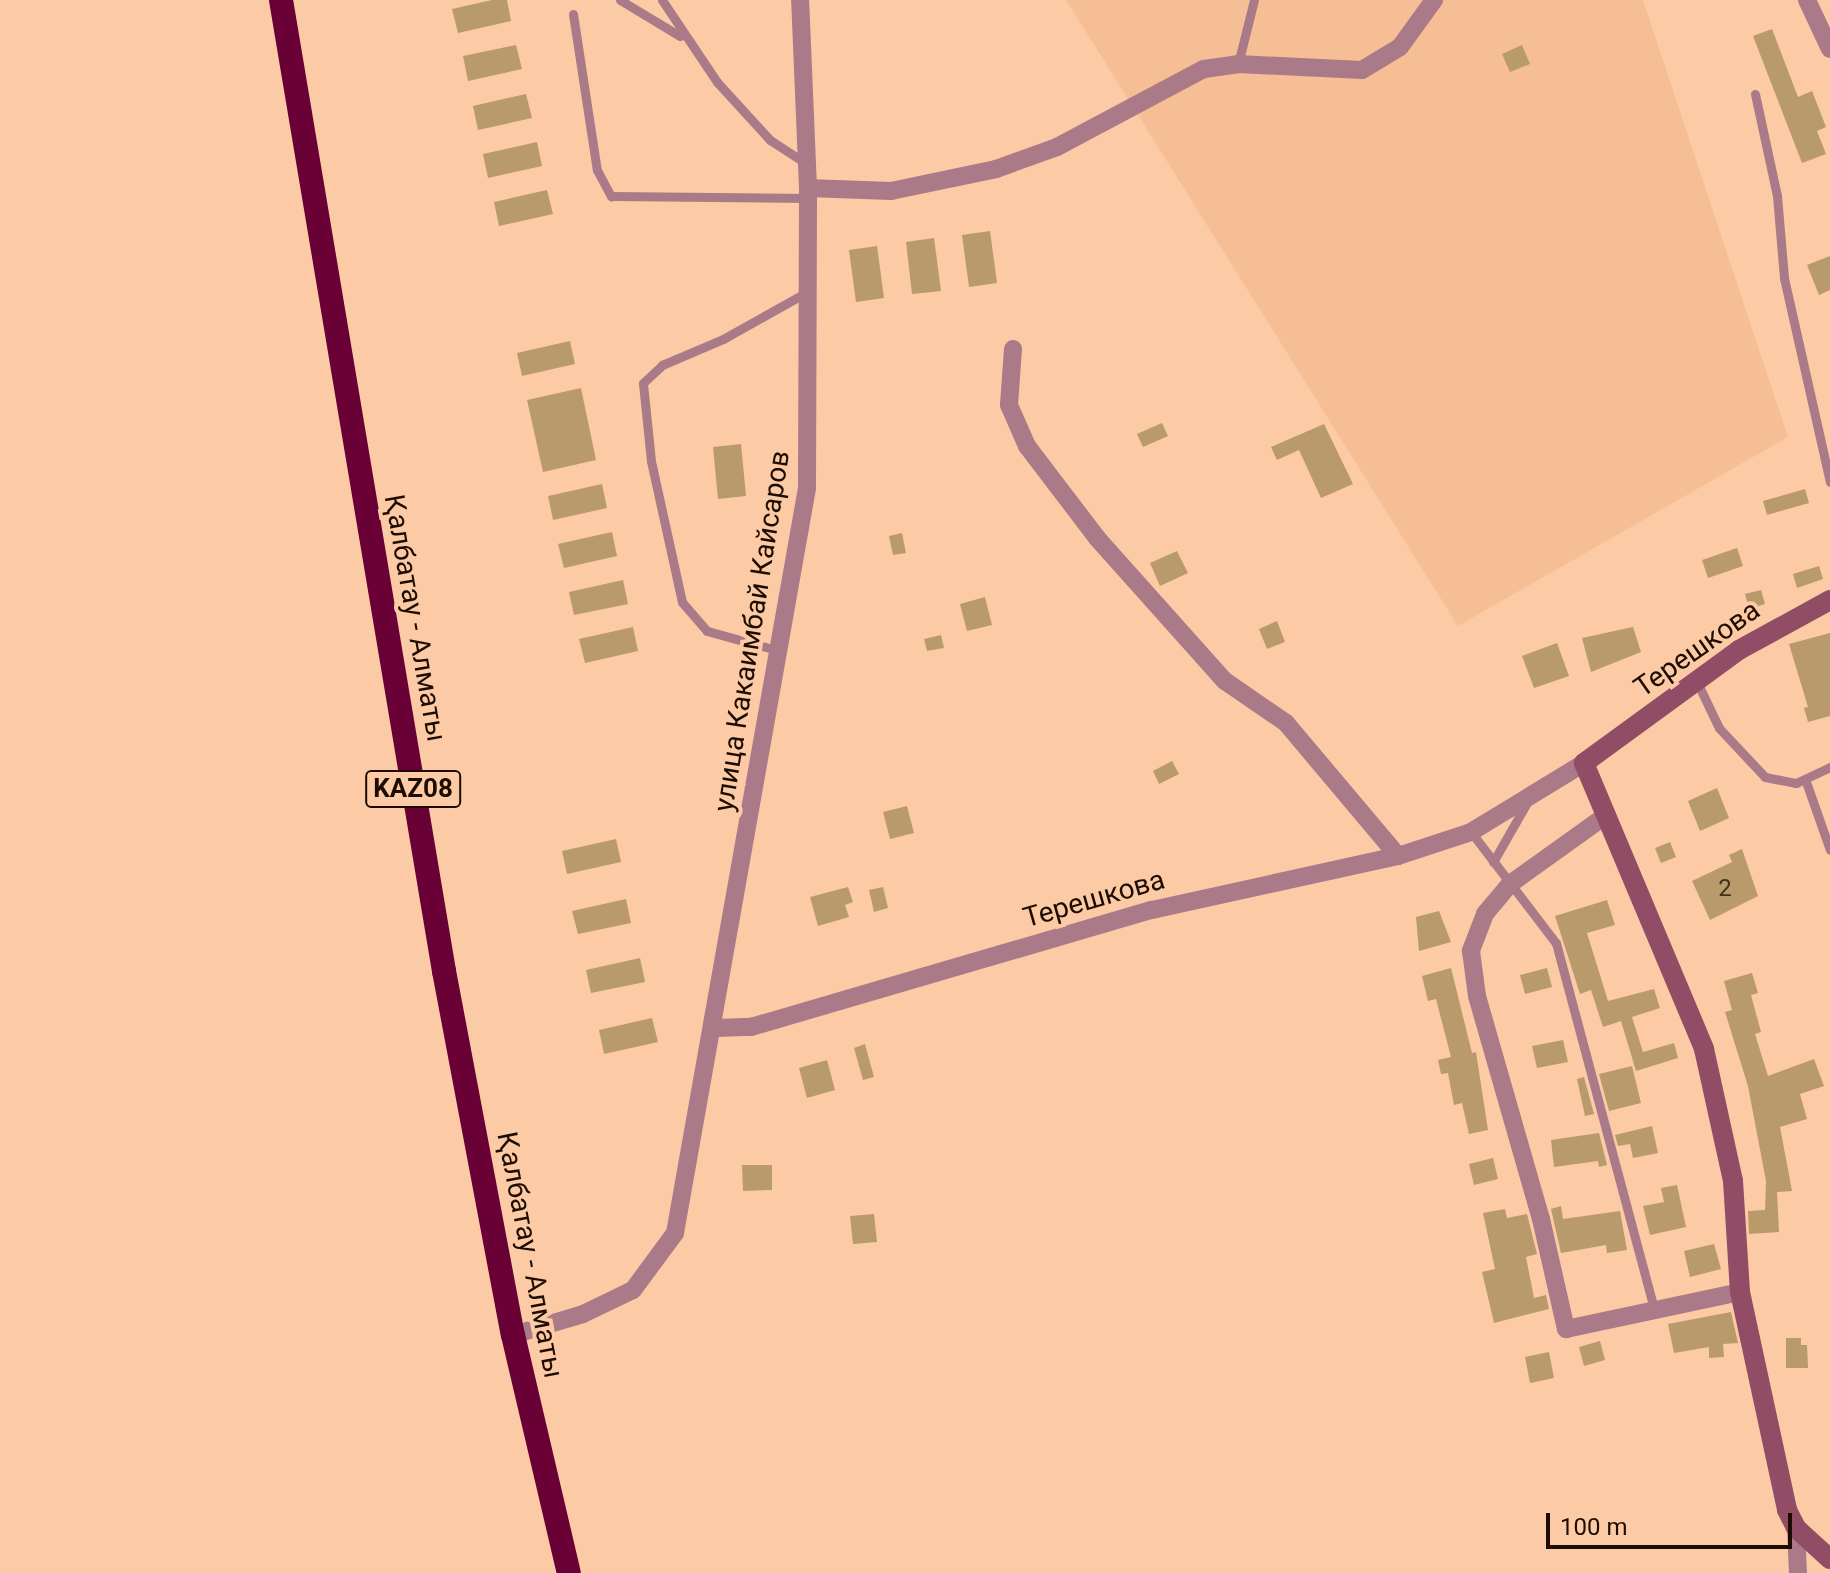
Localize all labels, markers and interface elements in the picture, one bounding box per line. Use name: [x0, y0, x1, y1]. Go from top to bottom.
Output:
street label: улица Какаимбай Кайсаров: [707, 448, 797, 814]
street label: Қалбатау - Алматы: [377, 492, 453, 744]
street label: Терешкова: [1628, 594, 1766, 704]
road number: KAZ08: [365, 767, 461, 811]
street label: Терешкова: [1019, 863, 1169, 935]
house number: 2: [1718, 875, 1732, 903]
street label: Қалбатау - Алматы: [490, 1129, 570, 1381]
scale bar: [1550, 1497, 1796, 1547]
text: 100 m: [1560, 1513, 1627, 1541]

